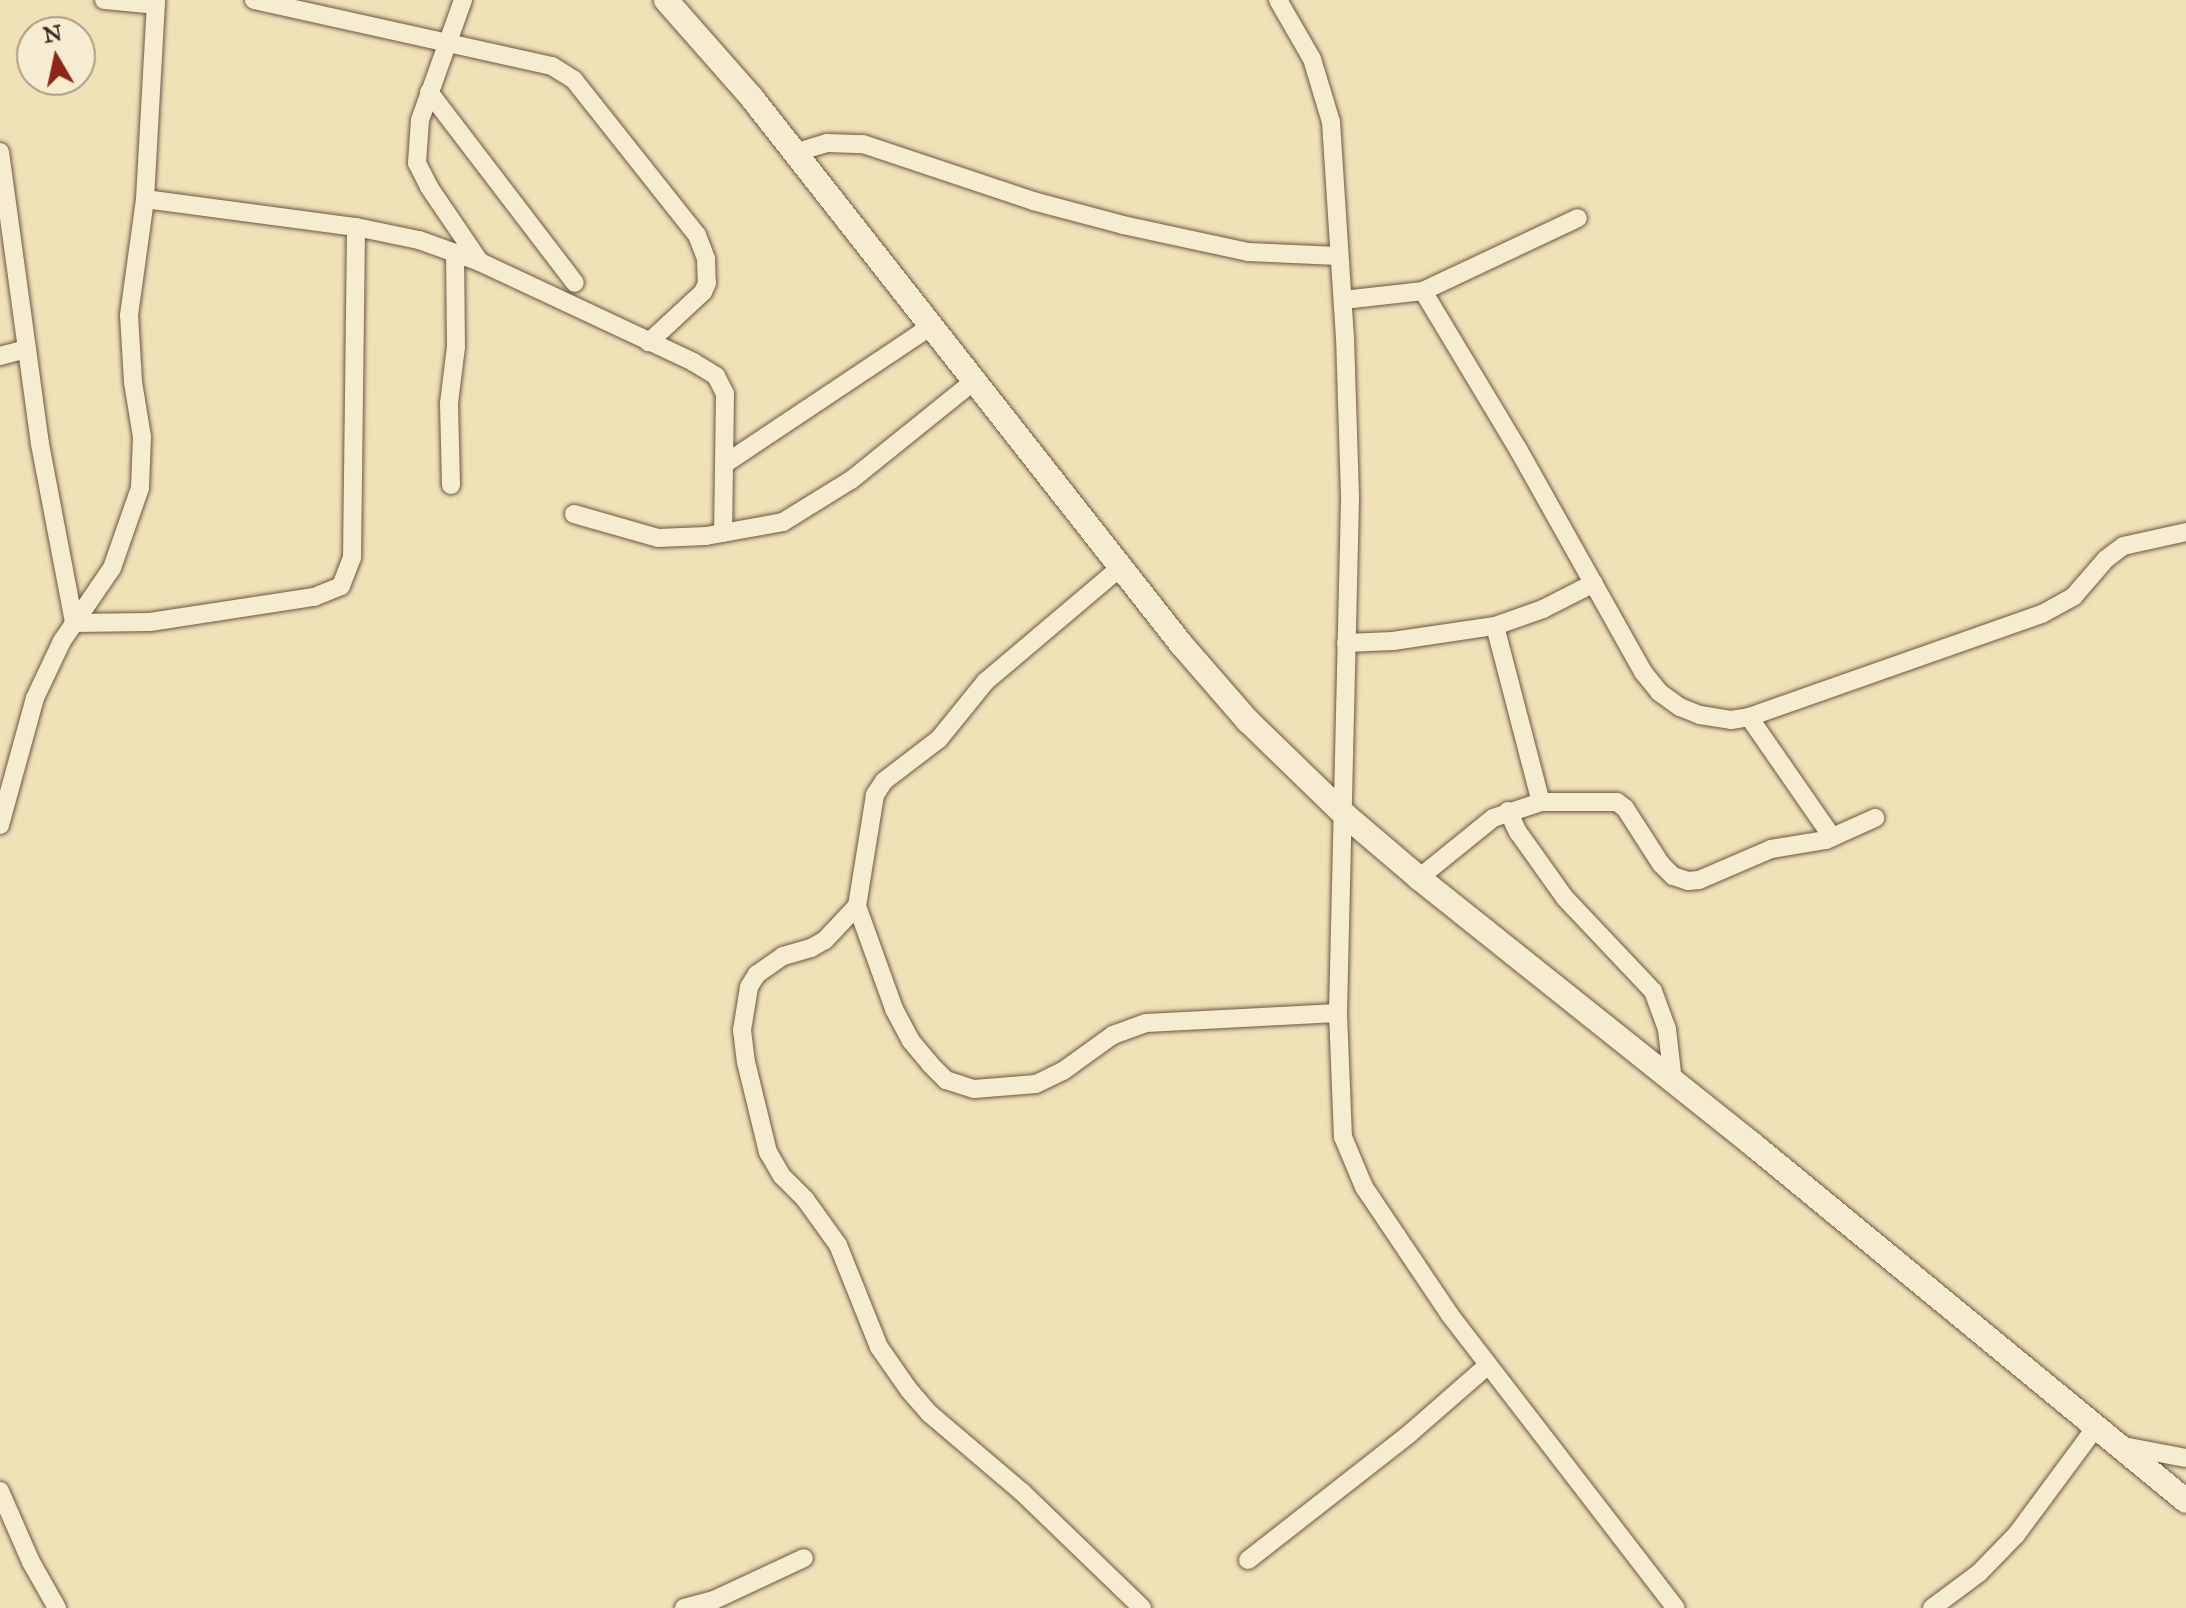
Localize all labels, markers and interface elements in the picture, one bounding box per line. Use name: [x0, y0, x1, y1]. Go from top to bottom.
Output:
north arrow: [16, 16, 96, 96]
text: N: [41, 19, 64, 49]

